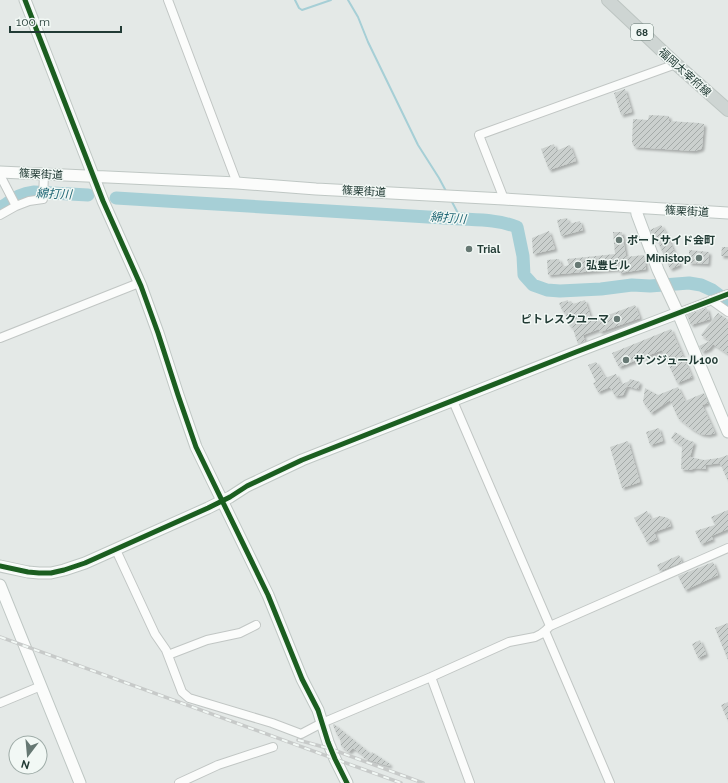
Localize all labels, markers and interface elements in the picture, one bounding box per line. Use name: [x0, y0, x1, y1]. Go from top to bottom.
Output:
scale bar: [10, 8, 121, 34]
text: 100 m: [16, 15, 50, 29]
road number: 68: [631, 24, 653, 40]
street label: 福岡太宰府線: [656, 45, 714, 99]
street label: 篠栗街道: [19, 167, 63, 182]
street label: 篠栗街道: [342, 184, 386, 199]
water label: 綿打川: [36, 186, 74, 202]
street label: 篠栗街道: [665, 204, 709, 219]
water label: 綿打川: [430, 210, 468, 226]
place label: ポートサイド会町: [627, 234, 715, 247]
marker: ポートサイド会町: [614, 235, 624, 245]
place label: Trial: [477, 243, 501, 256]
marker: Trial: [464, 244, 474, 254]
place label: Ministop: [646, 252, 691, 265]
marker: Ministop: [694, 253, 704, 263]
place label: 弘豊ビル: [586, 259, 630, 272]
marker: 弘豊ビル: [573, 260, 583, 270]
place label: ピトレスクユーマ: [521, 313, 609, 326]
marker: ピトレスクユーマ: [612, 314, 622, 324]
place label: サンジュール100: [634, 354, 718, 367]
marker: サンジュール100: [621, 355, 631, 365]
north arrow: [8, 735, 48, 775]
text: N: [20, 757, 31, 772]

